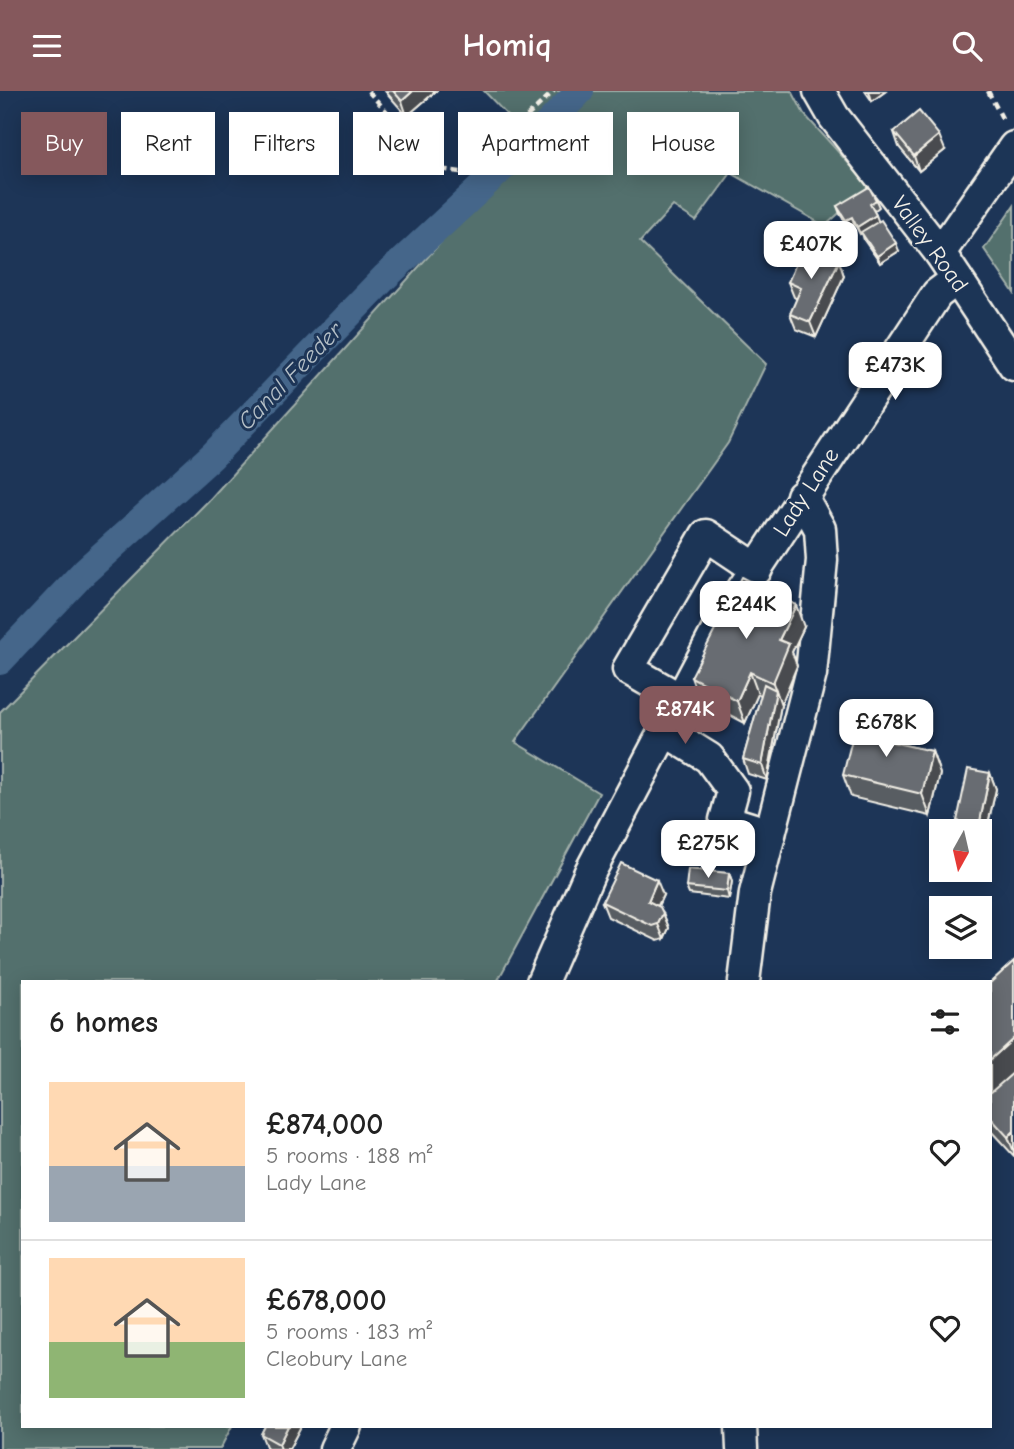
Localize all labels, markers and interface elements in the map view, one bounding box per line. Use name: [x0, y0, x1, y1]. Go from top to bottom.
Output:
icon: menu: [28, 27, 66, 65]
text: Homiq: [463, 27, 552, 64]
icon: search: [948, 27, 986, 65]
chip: Buy: [21, 112, 107, 175]
chip: Rent: [121, 112, 215, 175]
chip: Filters: [229, 112, 339, 175]
chip: New: [353, 112, 444, 175]
chip: Apartment: [458, 112, 613, 175]
chip: House: [627, 112, 739, 175]
street label: Valley Road: [886, 191, 974, 297]
pin: £407K: [762, 221, 860, 281]
text: £407K: [780, 230, 842, 257]
water label: Canal Feeder: [232, 316, 349, 435]
pin: £473K: [846, 343, 944, 402]
text: £473K: [865, 351, 925, 378]
street label: Lady Lane: [767, 443, 845, 541]
pin: £244K: [697, 581, 795, 641]
text: £244K: [716, 590, 776, 617]
pin: £874K: [636, 687, 734, 746]
text: £874K: [655, 695, 715, 722]
pin: £678K: [837, 699, 935, 759]
text: £678K: [855, 708, 917, 735]
north arrow: [929, 819, 992, 882]
map controls: [929, 819, 992, 959]
pin: £275K: [659, 821, 757, 880]
text: £275K: [677, 829, 739, 856]
button: layers: [929, 896, 992, 959]
icon: filters: [926, 1003, 964, 1041]
text: 6 homes: [49, 1005, 158, 1040]
text: £874,000: [266, 1107, 383, 1142]
icon: home: [105, 1110, 189, 1194]
icon: heart: [926, 1133, 964, 1171]
text: 5 rooms · 188 m²: [266, 1142, 432, 1169]
text: Lady Lane: [266, 1169, 366, 1196]
text: £678,000: [266, 1283, 387, 1318]
icon: home: [105, 1286, 189, 1370]
icon: heart: [926, 1309, 964, 1347]
text: 5 rooms · 183 m²: [266, 1318, 432, 1345]
text: Cleobury Lane: [266, 1345, 407, 1372]

